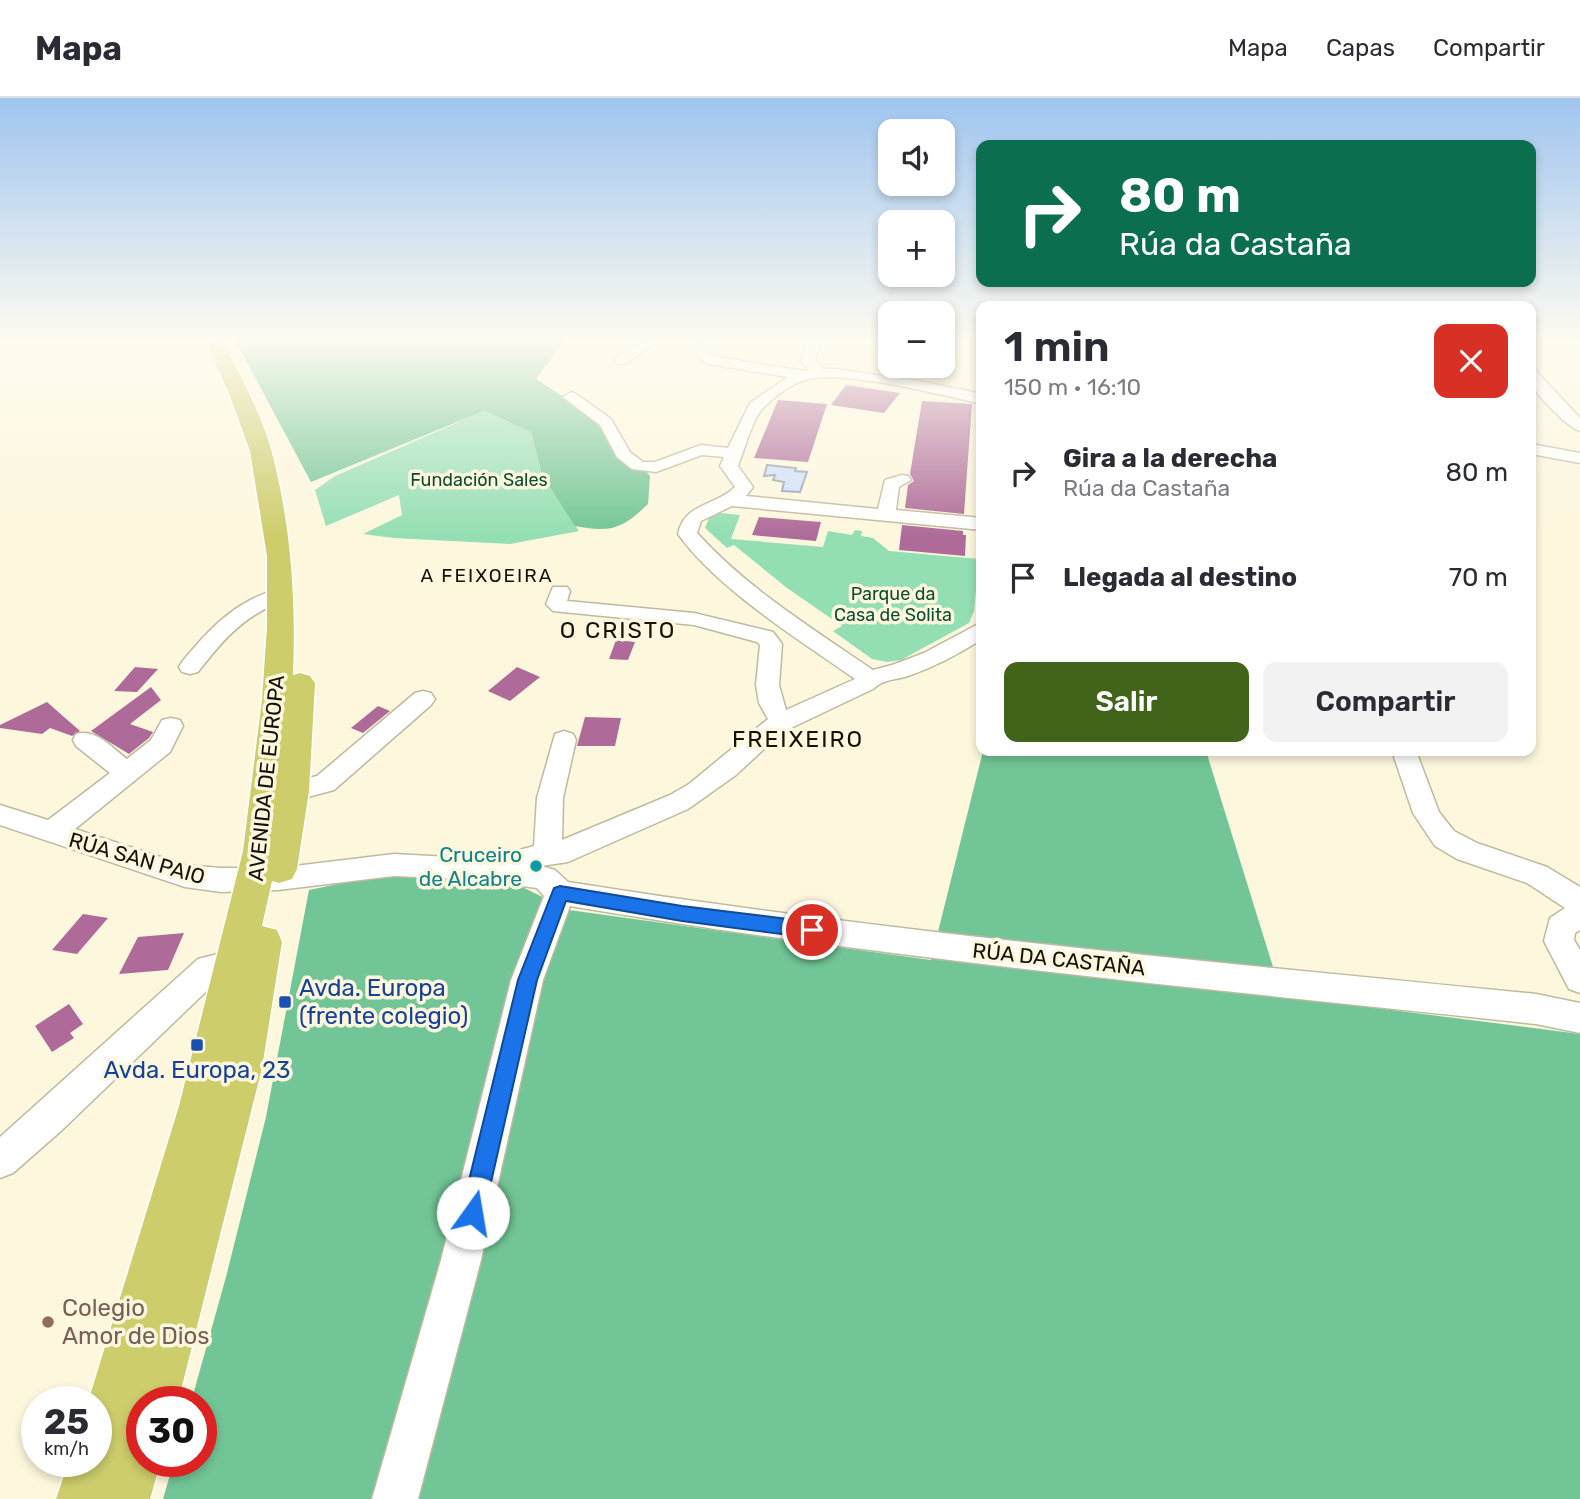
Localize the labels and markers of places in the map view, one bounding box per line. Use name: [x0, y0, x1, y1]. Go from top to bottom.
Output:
place label: Cruceiro de Alcabre: [419, 842, 522, 891]
marker: Cruceiro de Alcabre: [528, 858, 544, 874]
pin: [782, 900, 842, 960]
place label: Avda. Europa (frente colegio): [299, 974, 468, 1030]
marker: Avda. Europa (frente colegio): [277, 994, 293, 1010]
marker: Avda. Europa, 23: [189, 1037, 205, 1053]
place label: Avda. Europa, 23: [103, 1056, 291, 1084]
place label: Colegio Amor de Dios: [62, 1294, 210, 1350]
marker: Colegio Amor de Dios: [40, 1314, 56, 1330]

